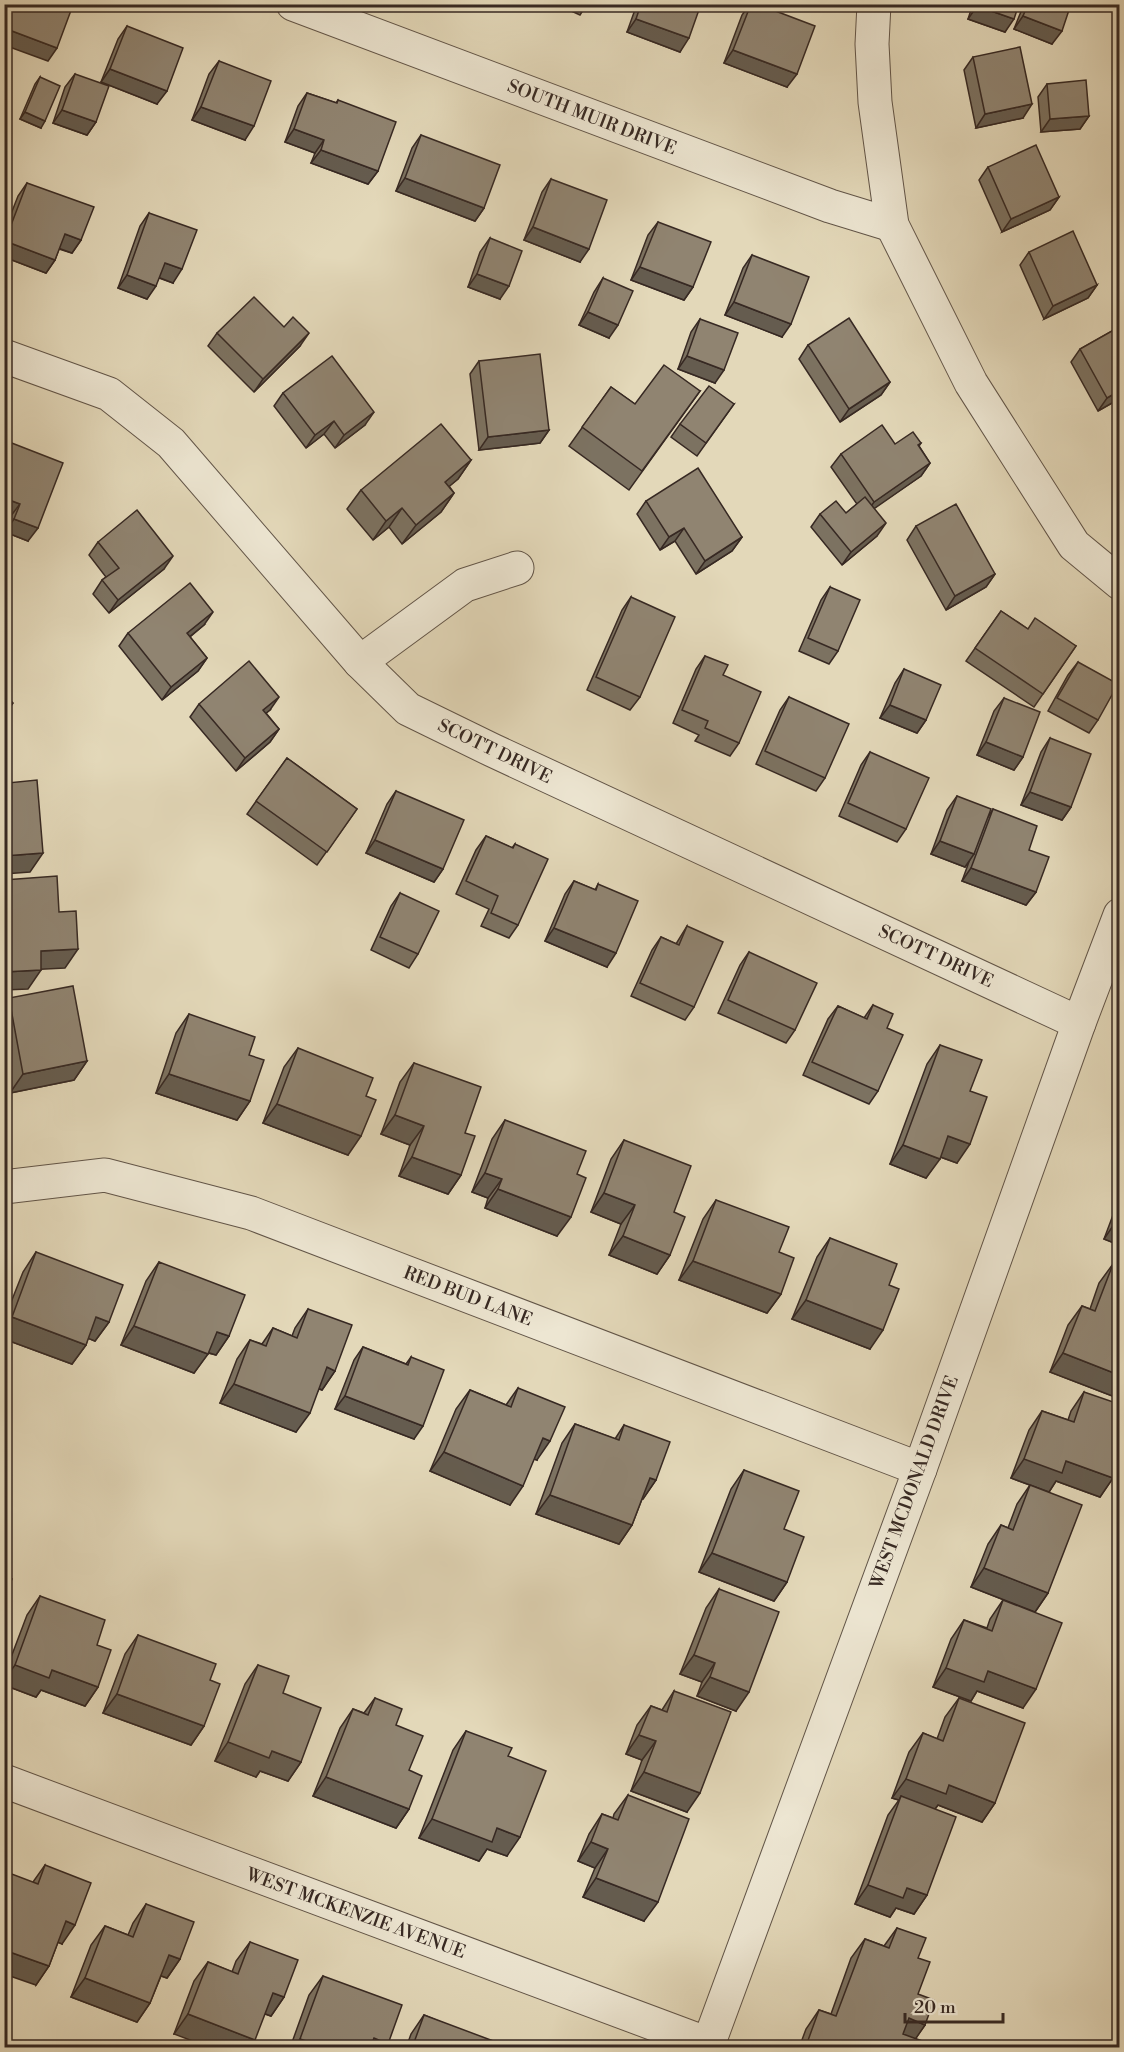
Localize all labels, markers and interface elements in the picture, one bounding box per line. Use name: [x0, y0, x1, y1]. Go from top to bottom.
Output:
street label: SOUTH MUIR DRIVE: [504, 75, 680, 160]
street label: SCOTT DRIVE: [434, 714, 556, 789]
street label: SCOTT DRIVE: [875, 920, 997, 993]
street label: RED BUD LANE: [400, 1261, 536, 1332]
street label: WEST MCDONALD DRIVE: [865, 1372, 964, 1593]
street label: WEST MCKENZIE AVENUE: [242, 1863, 469, 1964]
scale bar: [905, 1986, 1002, 2024]
text: 20 m: [914, 1996, 956, 2019]

